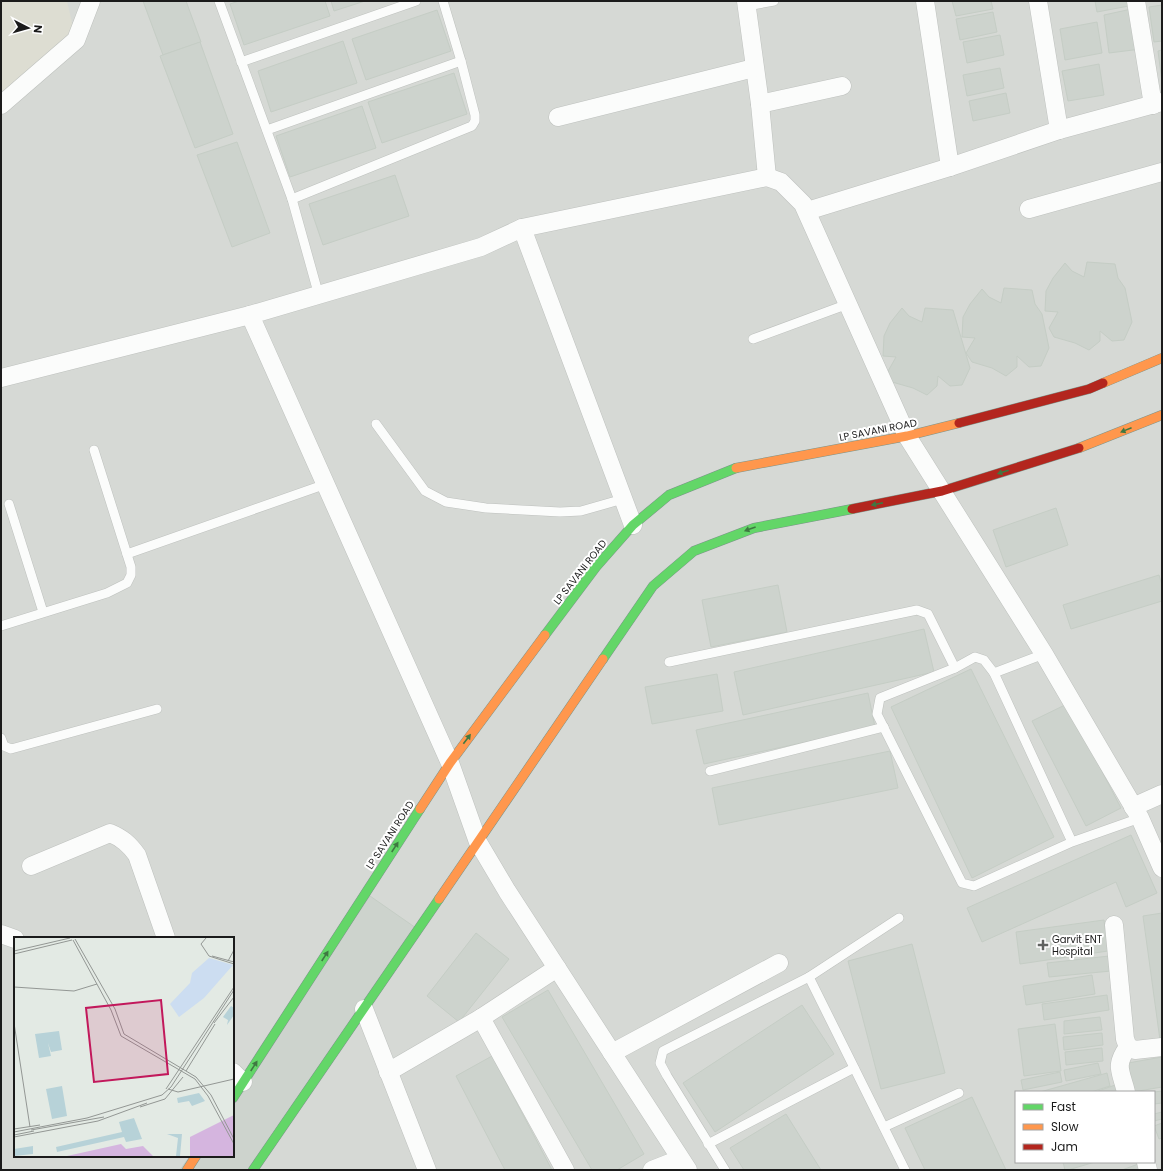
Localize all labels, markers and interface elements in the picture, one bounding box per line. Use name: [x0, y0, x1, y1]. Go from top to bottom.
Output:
north arrow: [8, 8, 48, 48]
text: N: [30, 24, 46, 34]
street label: LP SAVANI ROAD: [838, 415, 918, 445]
one-way arrow: [1119, 427, 1131, 433]
one-way arrow: [997, 469, 1009, 475]
one-way arrow: [871, 501, 883, 507]
one-way arrow: [744, 527, 756, 533]
street label: LP SAVANI ROAD: [550, 536, 610, 608]
one-way arrow: [463, 734, 472, 745]
street label: LP SAVANI ROAD: [362, 798, 418, 872]
one-way arrow: [391, 842, 399, 852]
place label: Garvit ENT Hospital: [1052, 932, 1103, 959]
inset map: [14, 937, 234, 1157]
marker: Garvit ENT Hospital: [1037, 939, 1049, 951]
one-way arrow: [321, 951, 329, 962]
one-way arrow: [250, 1060, 258, 1071]
legend: [1015, 1091, 1155, 1163]
text: Fast: [1051, 1098, 1076, 1115]
text: Slow: [1051, 1118, 1079, 1135]
text: Jam: [1051, 1138, 1078, 1155]

